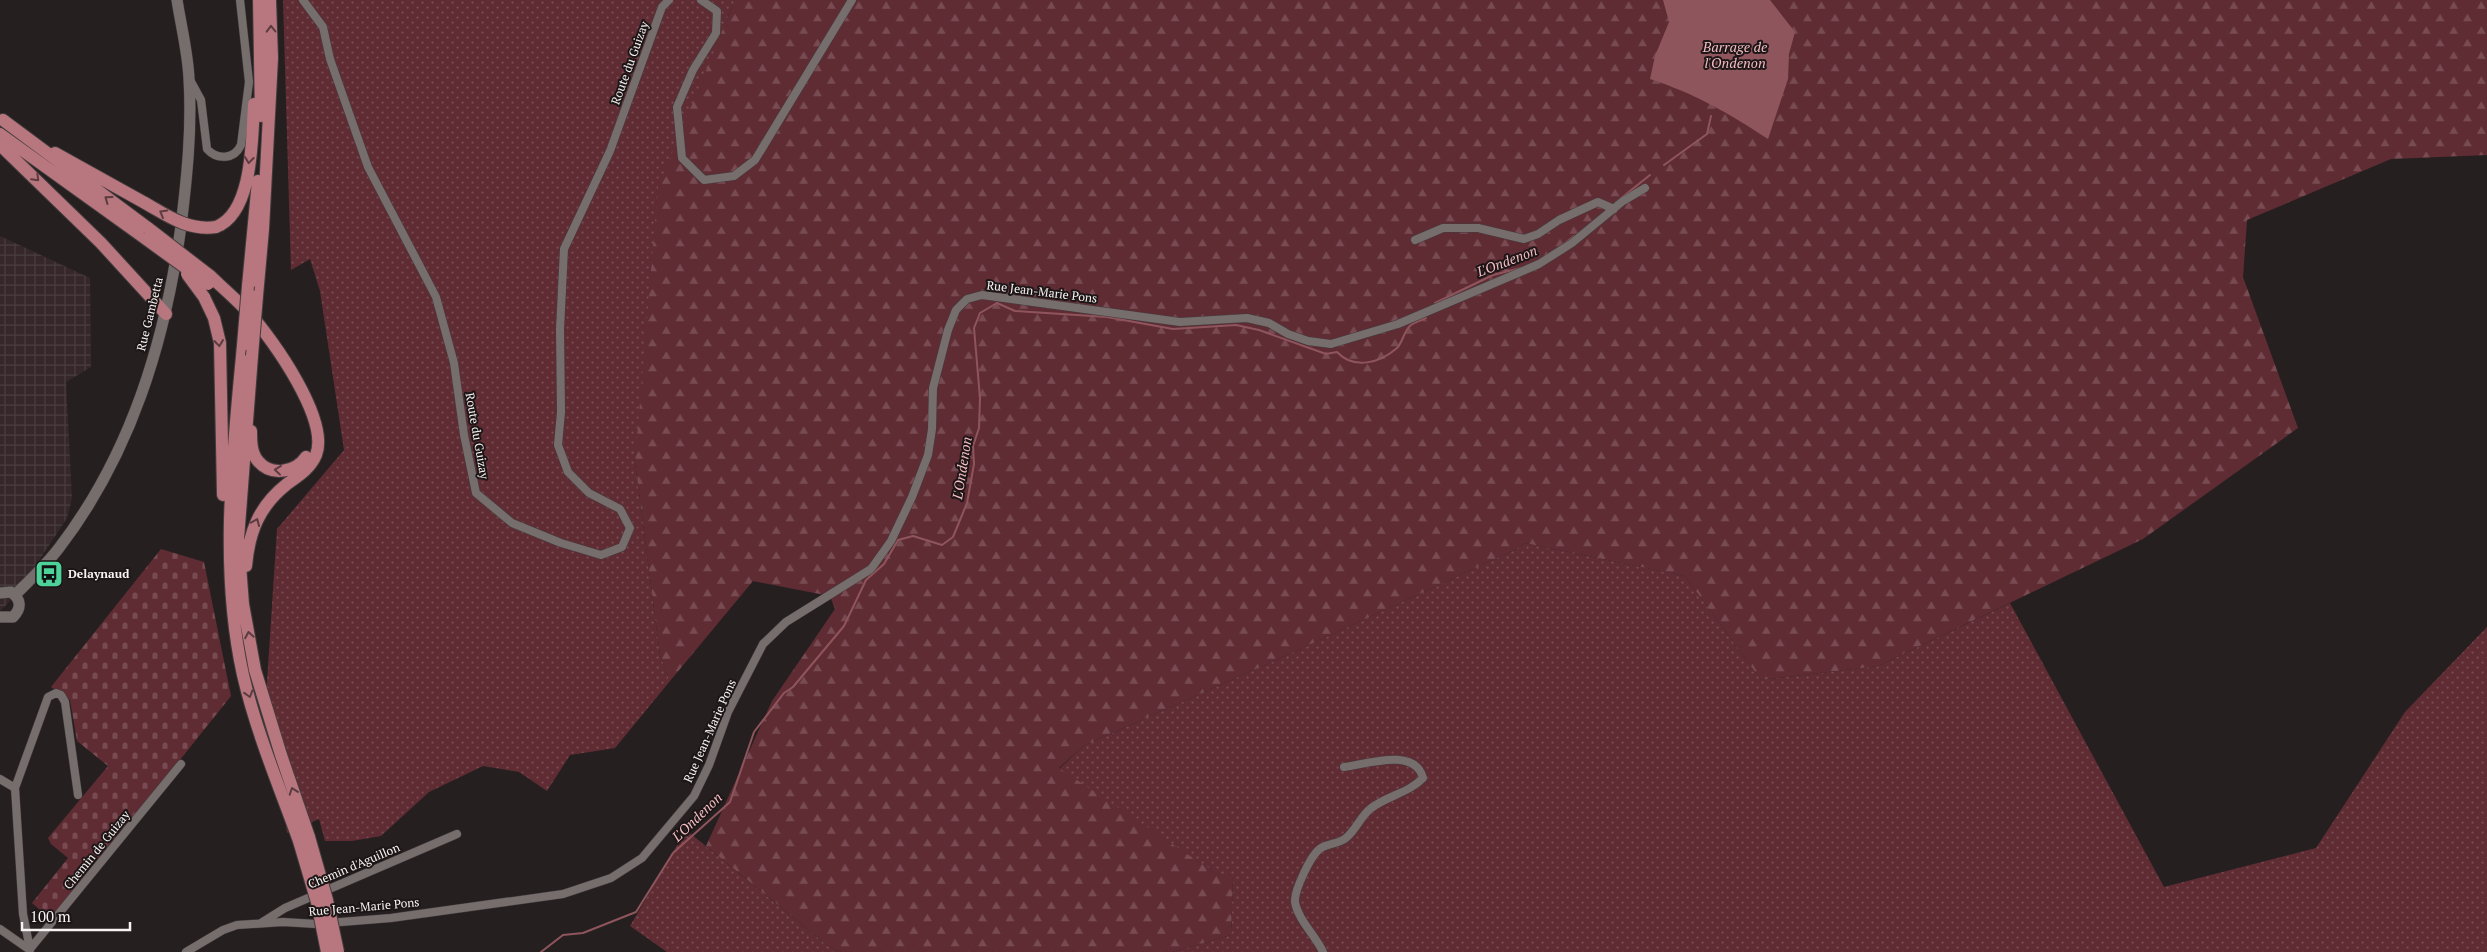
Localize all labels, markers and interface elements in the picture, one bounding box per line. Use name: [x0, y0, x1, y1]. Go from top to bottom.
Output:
street label: Route du Guizay: [608, 18, 652, 107]
one-way arrow: [266, 25, 276, 32]
water label: Barrage de l'Ondenon: [1702, 37, 1768, 72]
one-way arrow: [244, 156, 255, 164]
one-way arrow: [30, 172, 39, 181]
one-way arrow: [105, 197, 114, 205]
one-way arrow: [159, 210, 168, 220]
water label: L'Ondenon: [1473, 240, 1540, 281]
street label: Rue Gambetta: [133, 275, 166, 352]
street label: Rue Jean-Marie Pons: [986, 277, 1098, 306]
one-way arrow: [213, 339, 224, 347]
street label: Route du Guizay: [463, 392, 493, 481]
water label: L'Ondenon: [947, 435, 976, 502]
one-way arrow: [274, 465, 282, 476]
one-way arrow: [250, 518, 261, 527]
bus stop icon: Delaynaud: [34, 559, 64, 589]
place label: Delaynaud: [68, 566, 130, 581]
one-way arrow: [244, 631, 254, 639]
street label: Rue Jean-Marie Pons: [680, 677, 739, 785]
one-way arrow: [244, 689, 254, 698]
one-way arrow: [289, 787, 299, 796]
water label: L'Ondenon: [667, 788, 726, 846]
street label: Chemin de Guizay: [60, 806, 134, 892]
street label: Chemin d'Aguillon: [306, 839, 402, 892]
street label: Rue Jean-Marie Pons: [308, 894, 420, 919]
scale bar: [22, 900, 130, 932]
text: 100 m: [30, 906, 71, 926]

